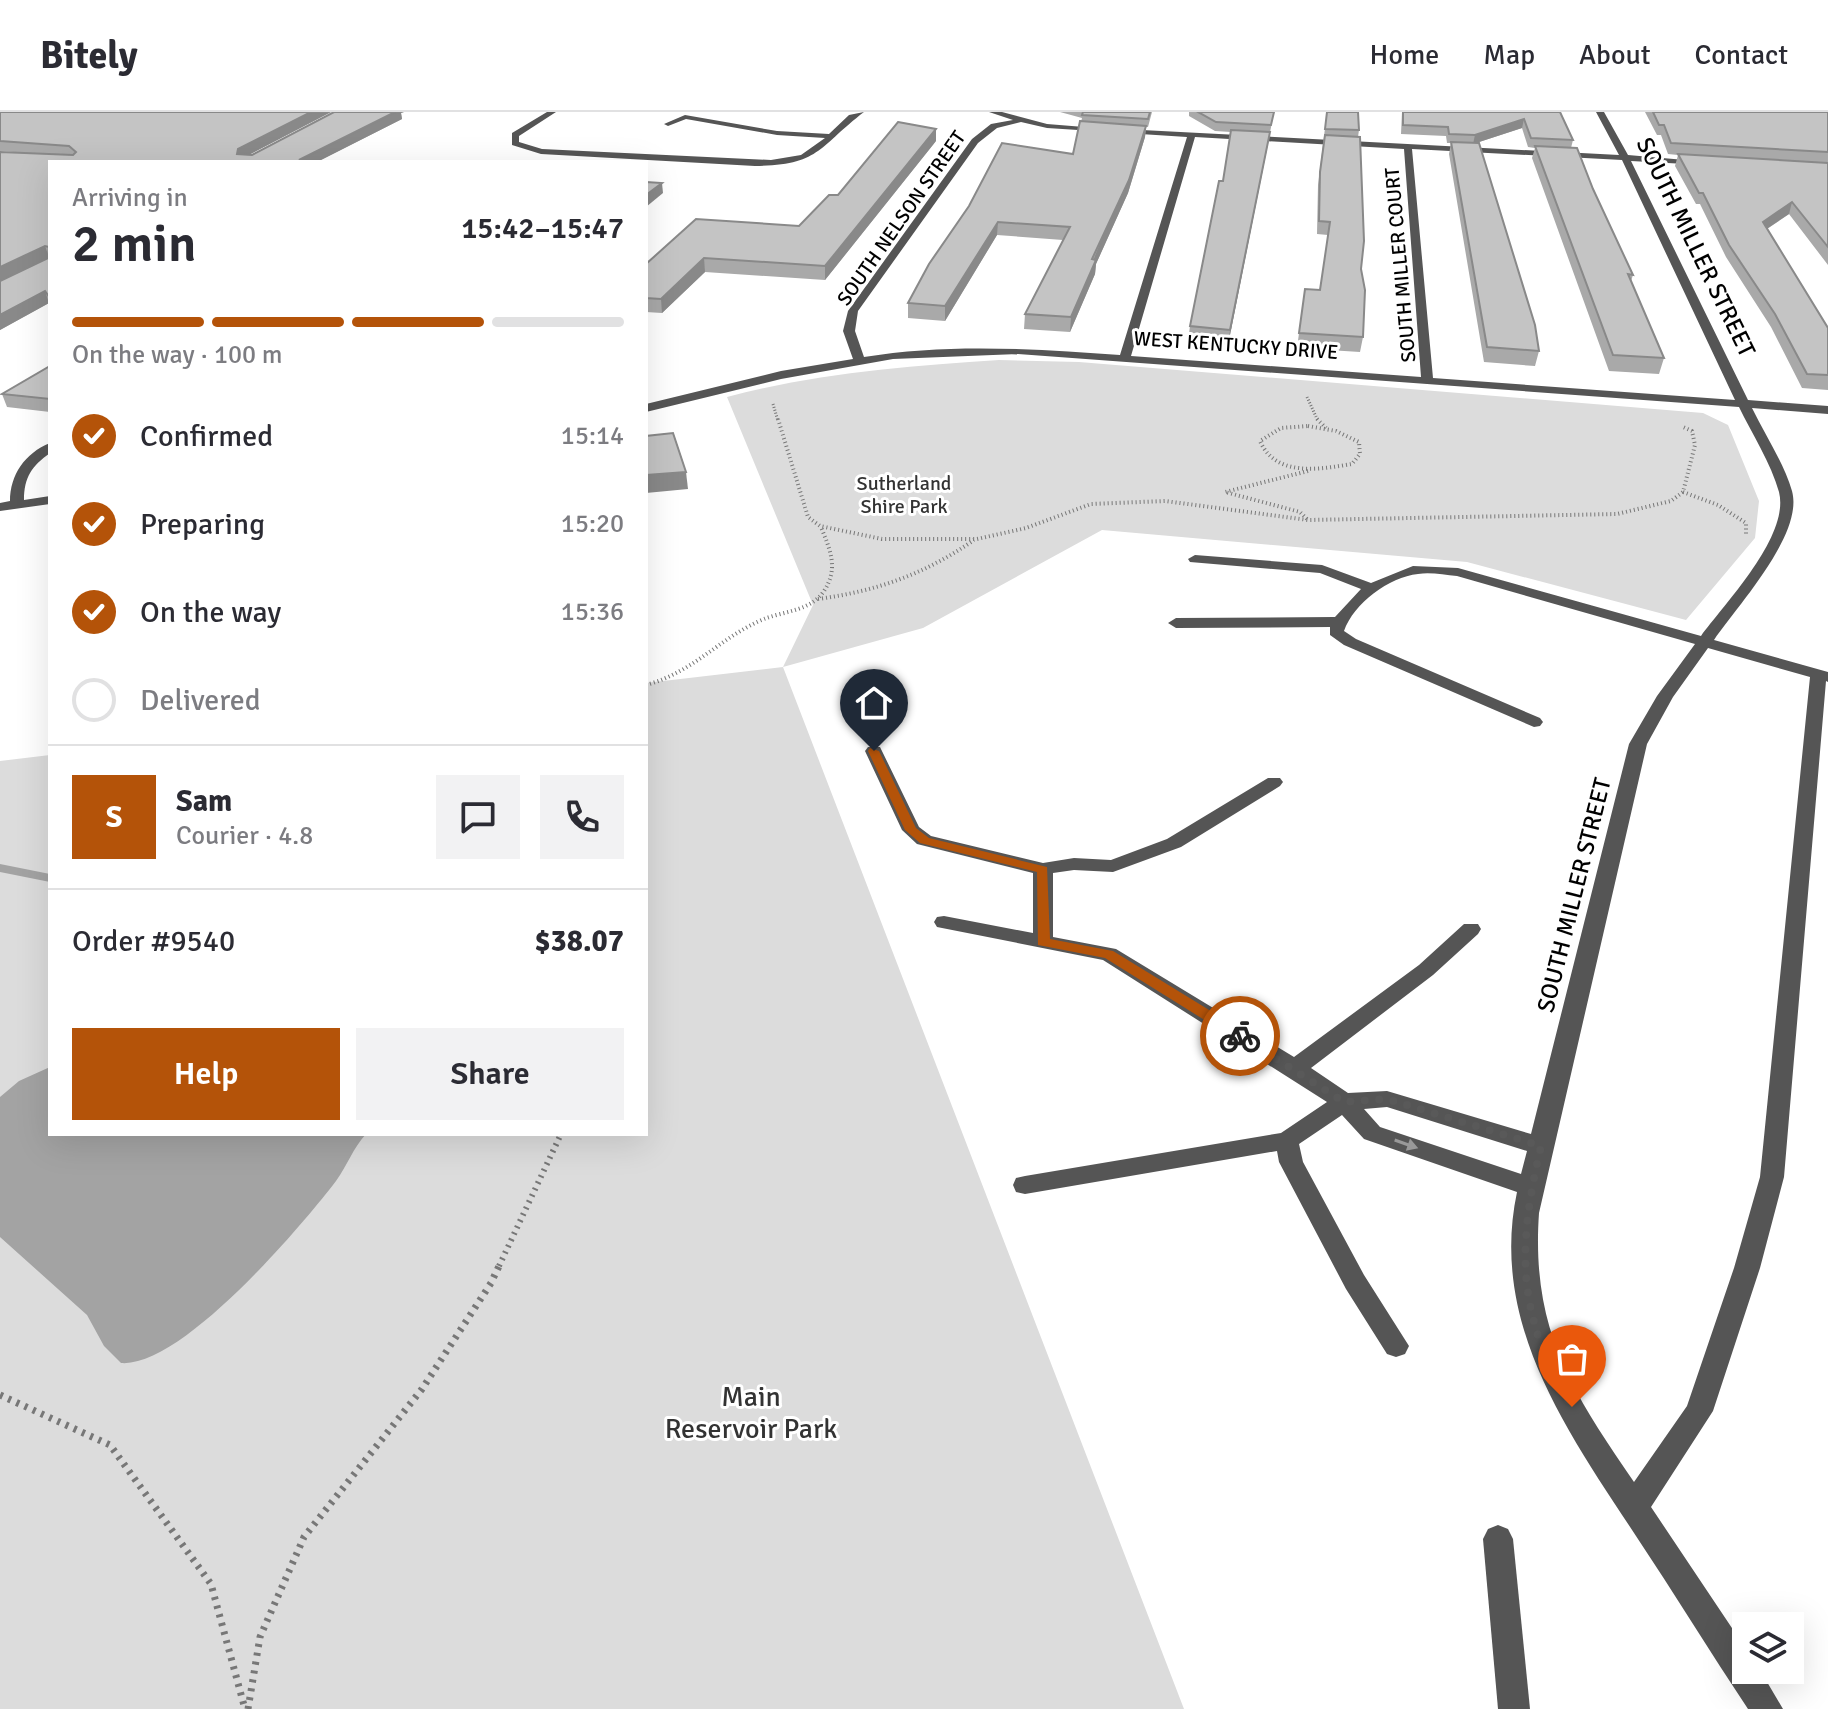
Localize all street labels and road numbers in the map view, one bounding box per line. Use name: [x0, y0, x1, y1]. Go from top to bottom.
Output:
street label: SOUTH NELSON STREET: [832, 126, 971, 310]
street label: SOUTH MILLER STREET: [1630, 132, 1762, 362]
street label: SOUTH MILLER COURT: [1380, 166, 1421, 363]
street label: WEST KENTUCKY DRIVE: [1133, 326, 1339, 365]
street label: SOUTH MILLER STREET: [1530, 774, 1618, 1015]

